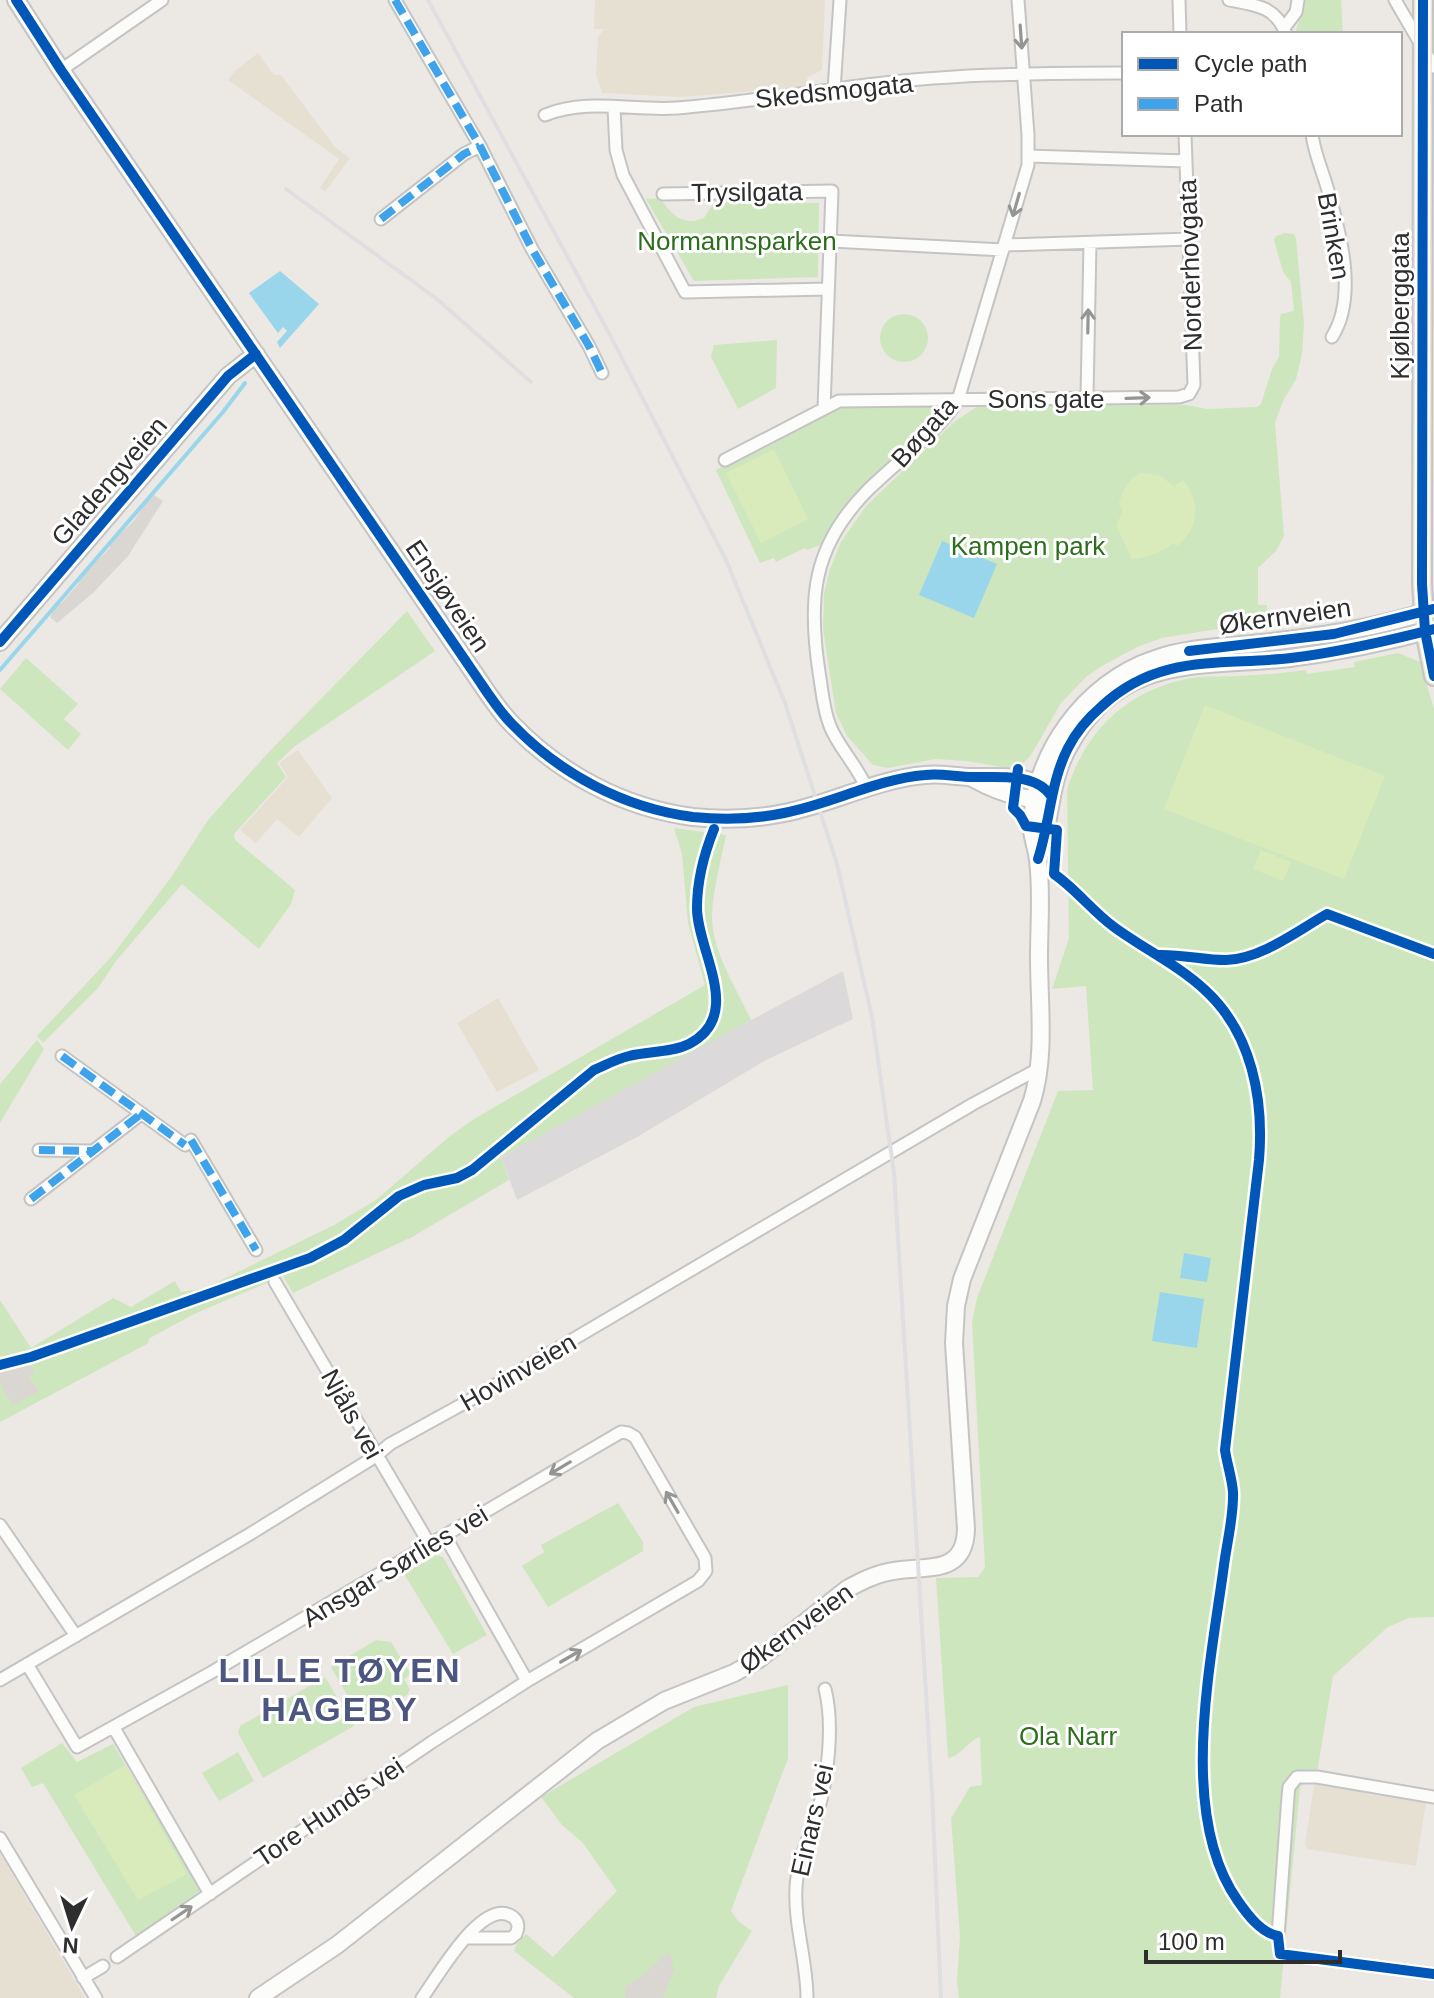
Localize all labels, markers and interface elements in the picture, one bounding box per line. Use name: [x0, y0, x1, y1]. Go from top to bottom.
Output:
one-way arrow: [1014, 23, 1029, 50]
legend: [1122, 32, 1402, 136]
text: Cycle path: [1194, 50, 1307, 77]
street label: Skedsmogata: [753, 68, 915, 114]
text: Path: [1194, 90, 1243, 117]
street label: Trysilgata: [691, 176, 804, 208]
street label: Norderhovgata: [1172, 178, 1208, 351]
street label: Brinken: [1312, 190, 1356, 282]
one-way arrow: [1008, 192, 1023, 218]
park label: Normannsparken: [637, 226, 837, 256]
street label: Kjølberggata: [1385, 232, 1415, 380]
one-way arrow: [1080, 308, 1096, 335]
street label: Sons gate: [987, 384, 1105, 414]
street label: Bøgata: [885, 390, 964, 473]
one-way arrow: [1124, 391, 1151, 406]
street label: Gladengveien: [45, 411, 173, 551]
park label: Kampen park: [951, 531, 1106, 561]
street label: Ensjøveien: [400, 534, 496, 658]
street label: Økernveien: [1217, 592, 1353, 640]
street label: Hovinveien: [455, 1327, 581, 1417]
street label: Njåls vei: [315, 1364, 389, 1464]
one-way arrow: [549, 1460, 572, 1476]
one-way arrow: [664, 1491, 680, 1514]
street label: Ansgar Sørlies vei: [297, 1499, 493, 1633]
street label: Økernveien: [733, 1577, 859, 1679]
one-way arrow: [559, 1648, 582, 1664]
district label: LILLE TØYEN HAGEBY: [219, 1651, 462, 1728]
park label: Ola Narr: [1019, 1721, 1117, 1751]
street label: Tore Hunds vei: [249, 1751, 409, 1873]
street label: Einars vei: [785, 1761, 839, 1879]
north arrow: [32, 1886, 112, 1966]
one-way arrow: [170, 1905, 192, 1921]
scale bar: [1146, 1914, 1340, 1964]
text: 100 m: [1158, 1928, 1225, 1955]
text: N: [62, 1932, 79, 1958]

